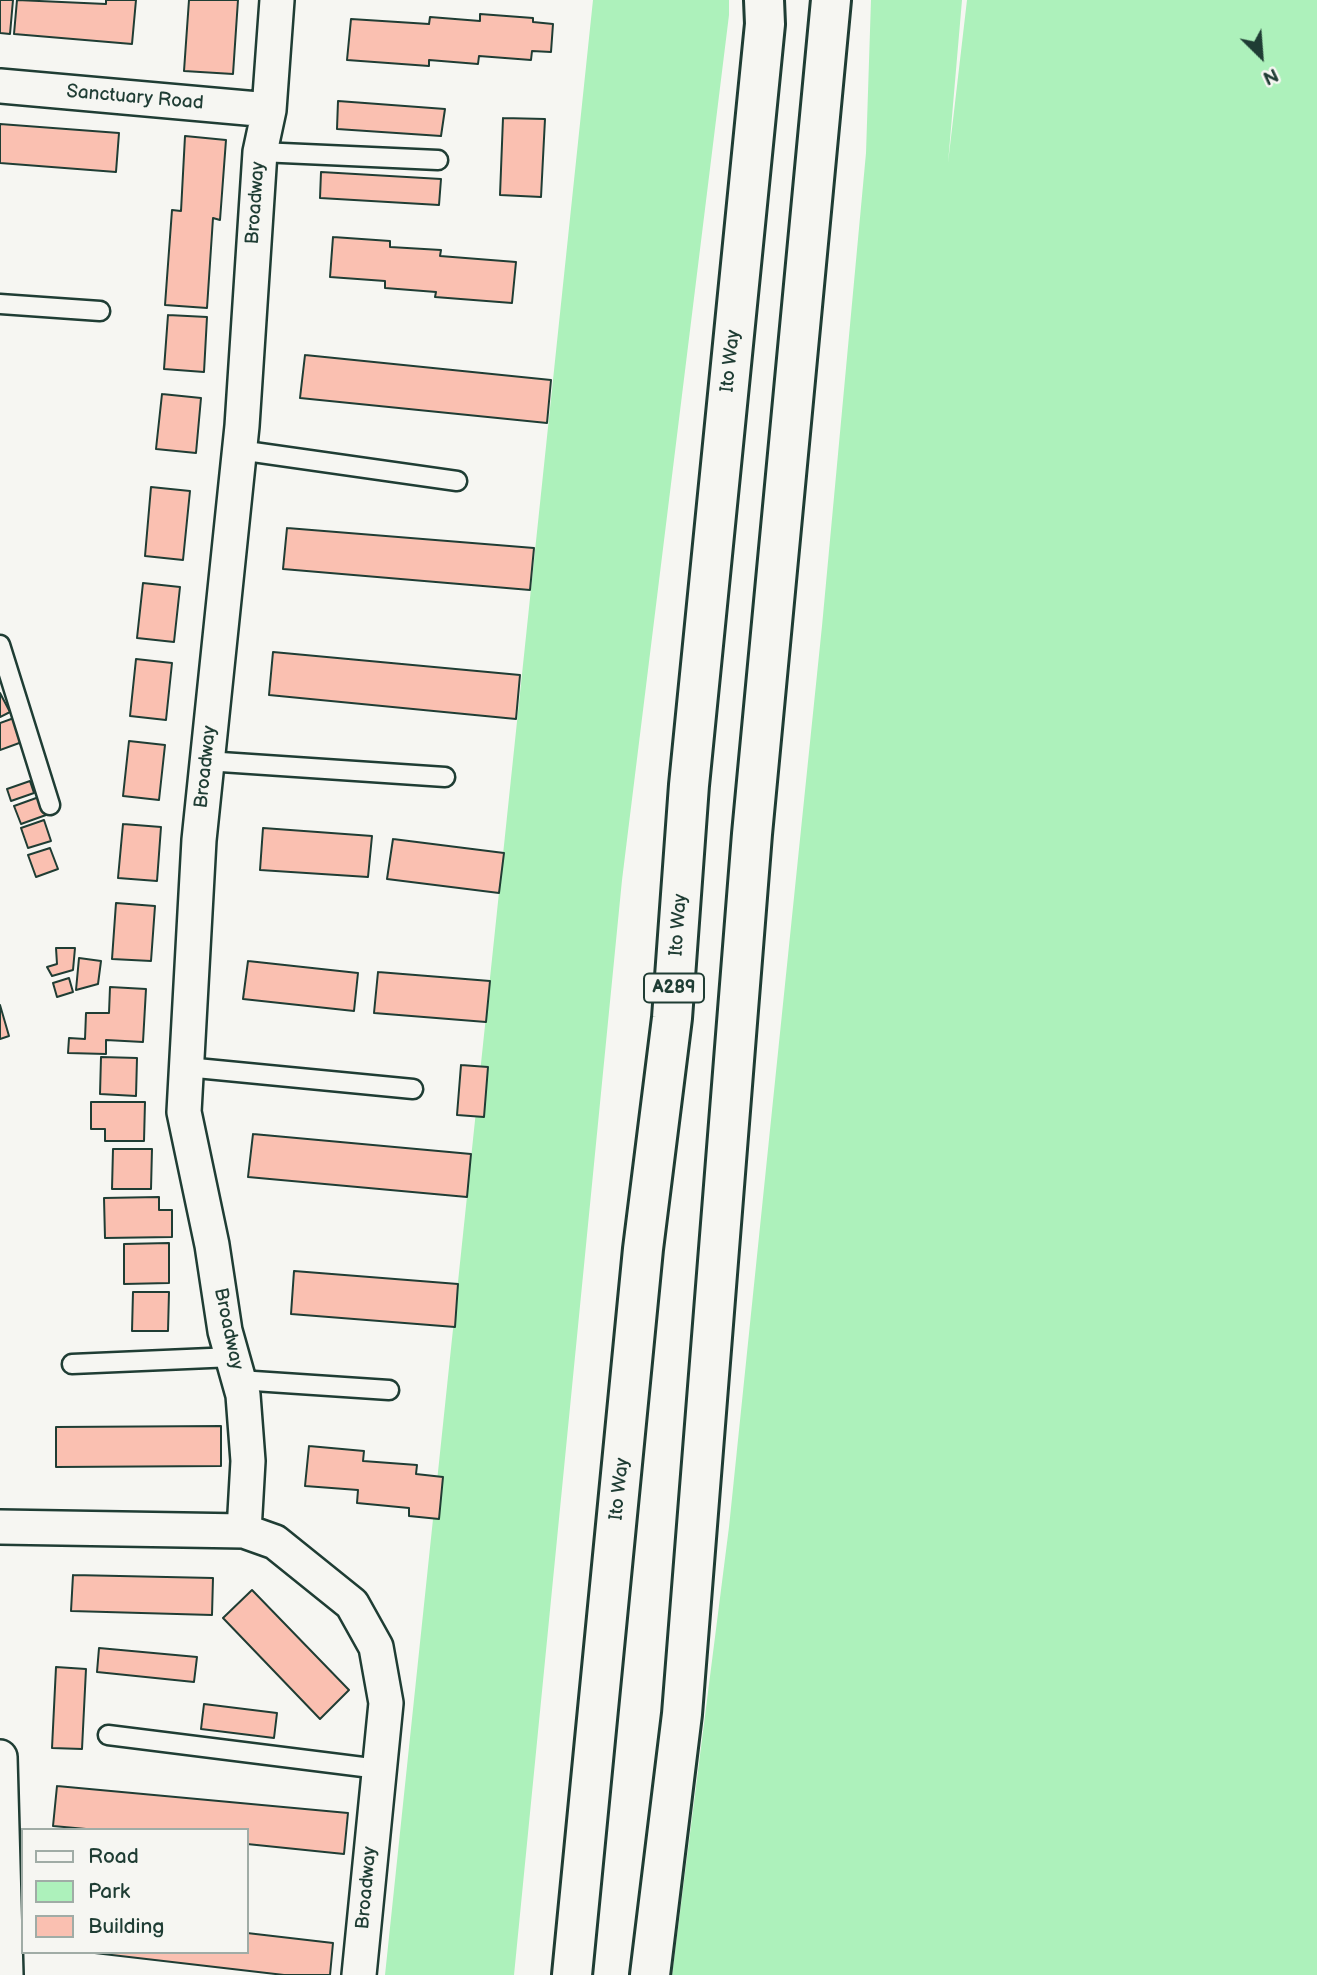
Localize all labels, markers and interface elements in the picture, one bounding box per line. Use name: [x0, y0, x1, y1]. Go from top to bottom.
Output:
north arrow: [1226, 21, 1296, 91]
text: N: [1259, 62, 1281, 89]
street label: Sanctuary Road: [65, 81, 205, 115]
street label: Broadway: [242, 161, 270, 245]
street label: Ito Way: [716, 329, 746, 393]
street label: Broadway: [190, 724, 222, 810]
street label: Ito Way: [665, 893, 693, 957]
road number: A289: [644, 973, 704, 1002]
street label: Broadway: [208, 1286, 248, 1372]
street label: Ito Way: [605, 1457, 635, 1521]
legend: [21, 1828, 248, 1954]
text: Road: [88, 1844, 139, 1869]
street label: Broadway: [352, 1846, 382, 1930]
text: Park: [88, 1879, 130, 1904]
text: Building: [88, 1914, 164, 1939]

